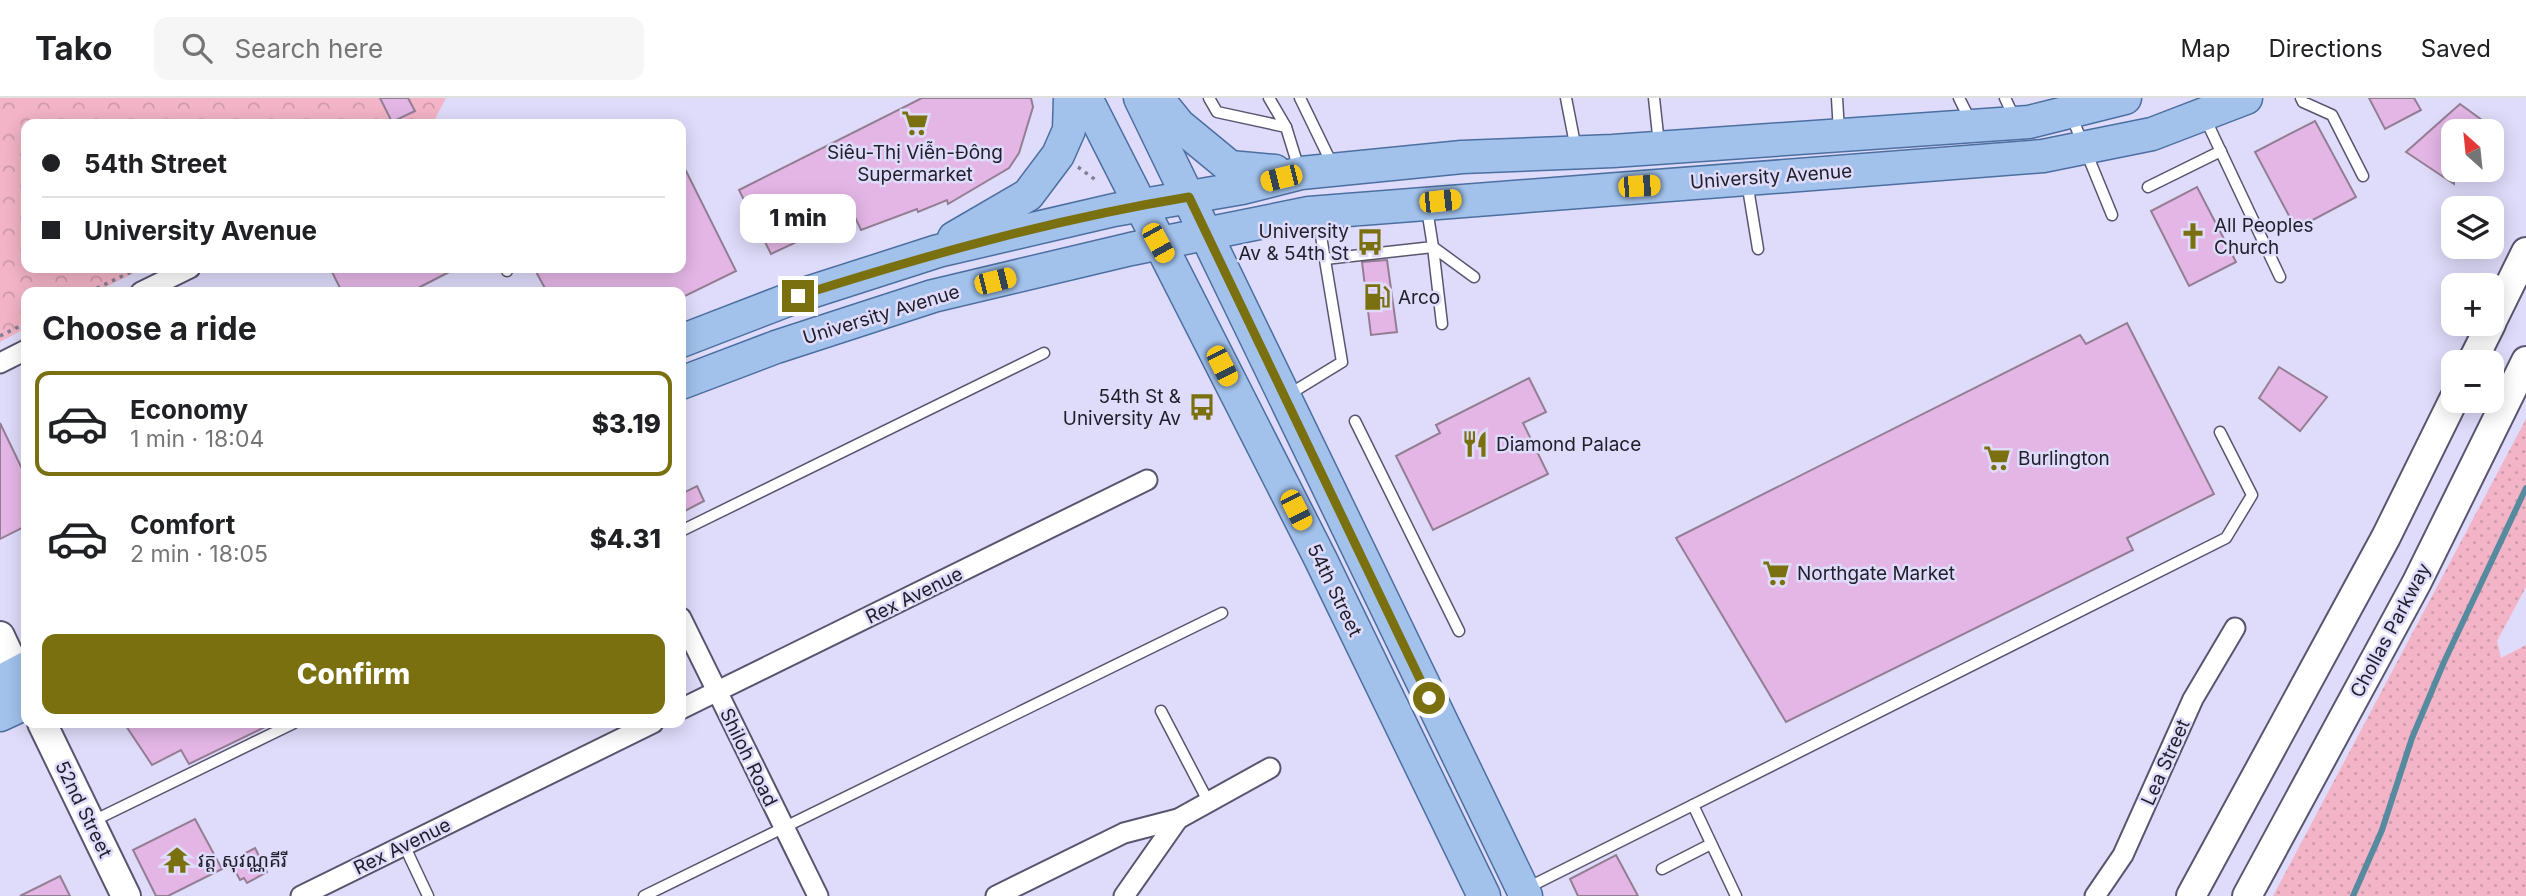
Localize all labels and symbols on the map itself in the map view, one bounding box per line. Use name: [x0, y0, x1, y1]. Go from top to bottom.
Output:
supermarket icon: Siêu-Thị Viễn-Đông Supermarket: [900, 108, 930, 138]
north arrow: [2441, 119, 2504, 182]
place label: Siêu-Thị Viễn-Đông Supermarket: [827, 141, 1003, 186]
street label: University Avenue: [1689, 159, 1853, 194]
car: [1259, 163, 1304, 193]
car: [1618, 174, 1661, 198]
car: [1419, 188, 1462, 214]
callout: 1 min: [740, 194, 856, 244]
place label: All Peoples Church: [2214, 214, 2314, 259]
car: [1139, 220, 1178, 266]
place label: University Av & 54th St: [1239, 220, 1349, 265]
church icon: All Peoples Church: [2178, 221, 2208, 251]
bus stop icon: University Av & 54th St: [1355, 227, 1385, 257]
car: [973, 266, 1018, 296]
route end: [782, 280, 814, 312]
street label: University Avenue: [800, 280, 962, 349]
fuel station icon: Arco: [1362, 282, 1392, 312]
place label: Arco: [1398, 286, 1440, 309]
car: [1204, 343, 1241, 389]
place label: 54th St & University Av: [1063, 385, 1181, 430]
bus stop icon: 54th St & University Av: [1187, 392, 1217, 422]
restaurant icon: Diamond Palace: [1460, 429, 1490, 459]
place label: Diamond Palace: [1496, 433, 1641, 456]
supermarket icon: Burlington: [1982, 443, 2012, 473]
place label: Burlington: [2018, 447, 2110, 470]
car: [1278, 487, 1315, 533]
street label: 54th Street: [1302, 540, 1367, 640]
supermarket icon: Northgate Market: [1761, 558, 1791, 588]
street label: Chollas Parkway: [2345, 559, 2436, 701]
street label: Rex Avenue: [862, 562, 966, 629]
place label: Northgate Market: [1797, 562, 1955, 585]
route start: [1413, 682, 1445, 714]
street label: Shiloh Road: [715, 704, 782, 810]
street label: Lea Street: [2136, 716, 2195, 809]
street label: 52nd Street: [50, 757, 117, 861]
street label: Rex Avenue: [350, 813, 454, 880]
temple icon: វត្ត សុវណ្ណគីរី: [162, 845, 192, 875]
place label: វត្ត សុវណ្ណគីរី: [198, 849, 288, 873]

